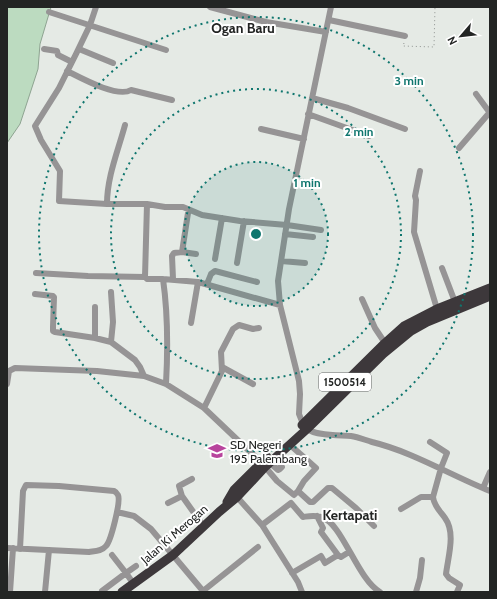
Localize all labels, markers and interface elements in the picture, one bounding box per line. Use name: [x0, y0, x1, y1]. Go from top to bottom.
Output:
north arrow: [441, 16, 481, 56]
district label: Ogan Baru: [211, 19, 275, 37]
text: N: [444, 34, 460, 47]
text: 3 min: [394, 73, 424, 88]
text: 2 min: [345, 124, 373, 139]
text: 1 min: [293, 175, 321, 190]
centre of rings: [249, 227, 263, 241]
road number: 1500514: [319, 373, 371, 391]
place label: SD Negeri 195 Palembang: [230, 437, 308, 466]
school or university icon: SD Negeri 195 Palembang: [207, 441, 227, 461]
street label: Jalan Ki Merogan: [137, 501, 211, 568]
district label: Kertapati: [323, 506, 377, 524]

